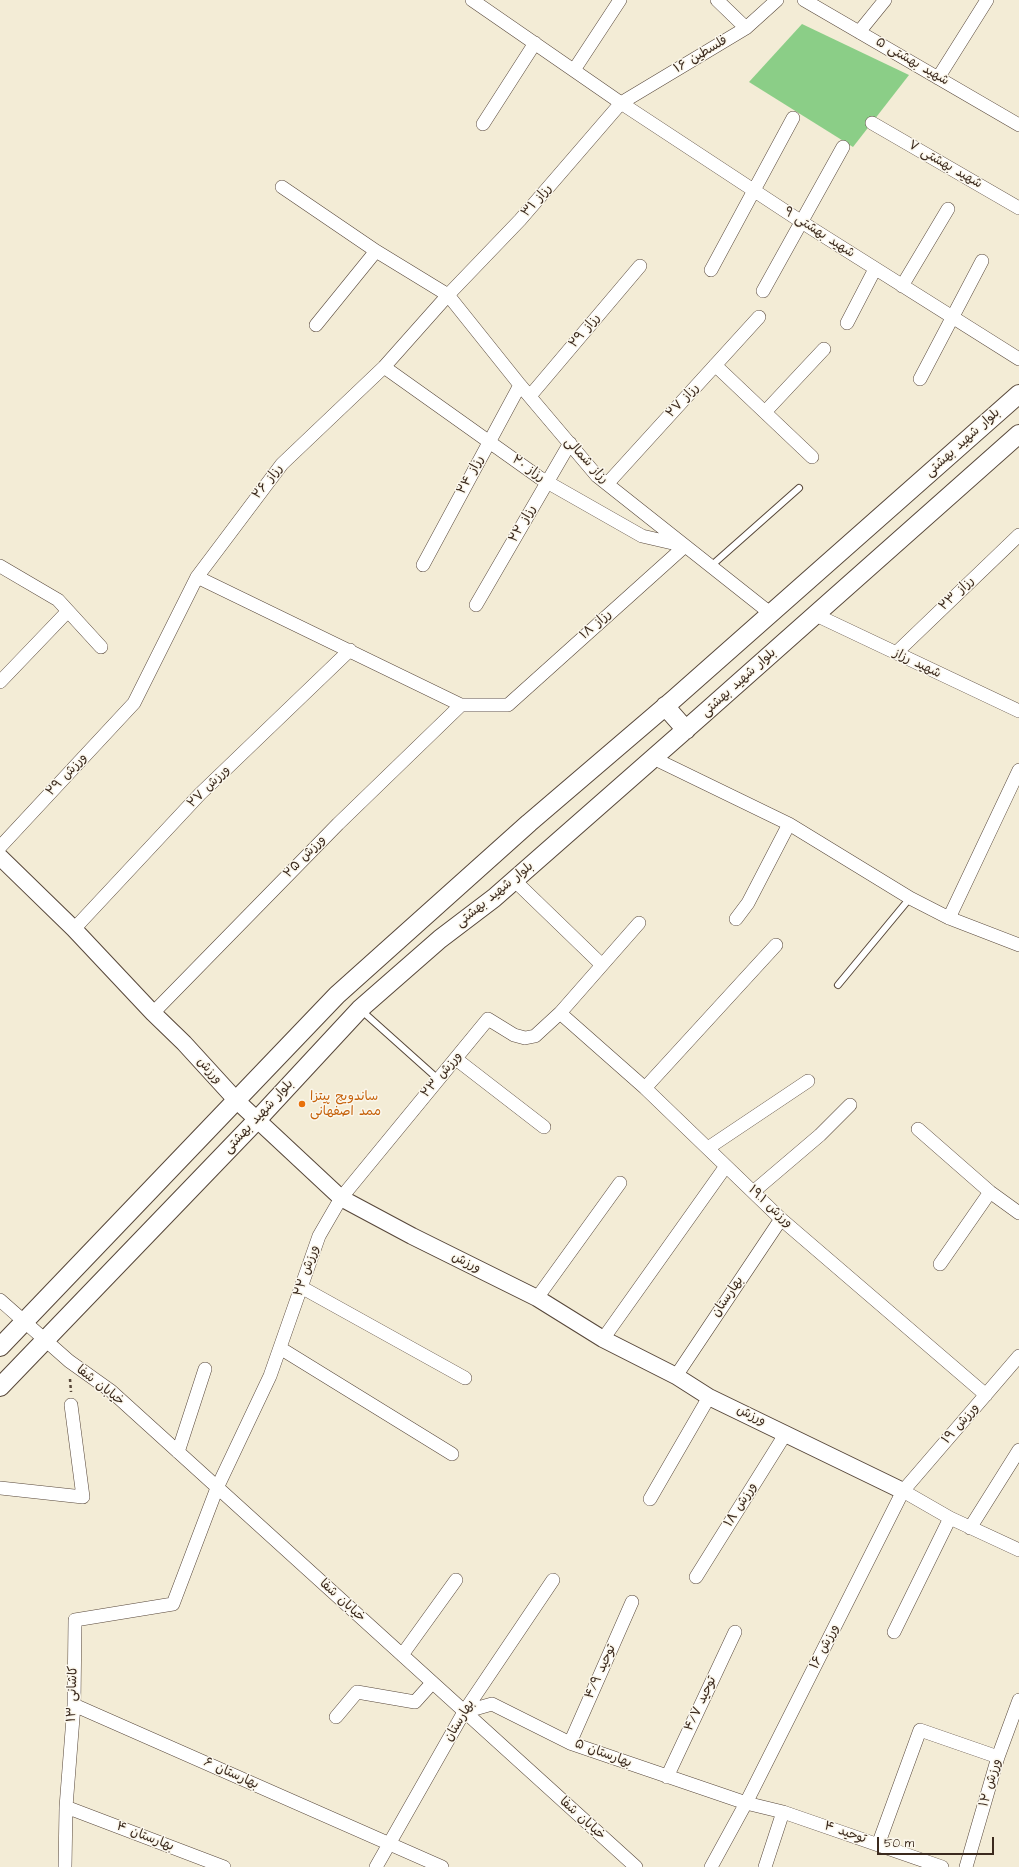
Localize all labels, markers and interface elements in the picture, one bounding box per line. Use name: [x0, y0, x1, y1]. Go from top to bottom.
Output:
street label: فلسطین ۱۶: [671, 33, 731, 77]
street label: شهید بهشتی ۵: [872, 35, 952, 89]
street label: شهید بهشتی ۷: [905, 138, 985, 192]
street label: رزاز ۳۱: [518, 181, 556, 221]
street label: شهید بهشتی ۹: [781, 204, 857, 262]
street label: رزاز ۲۹: [566, 311, 604, 351]
street label: رزاز ۲۷: [663, 381, 703, 421]
street label: بلوار شهید بهشتی: [922, 405, 1004, 481]
street label: رزاز شمالی: [561, 435, 611, 487]
street label: رزاز ۲۰: [509, 452, 547, 486]
street label: رزاز ۲۴: [454, 453, 488, 497]
street label: رزاز ۲۶: [250, 461, 286, 503]
street label: رزاز ۲۲: [506, 502, 540, 546]
street label: رزاز ۲۳: [936, 574, 978, 614]
street label: رزاز ۱۸: [577, 607, 615, 643]
street label: بلوار شهید بهشتی: [698, 645, 780, 721]
street label: شهید رزاز: [891, 646, 943, 682]
street label: ورزش ۲۹: [43, 750, 91, 800]
street label: ورزش ۲۷: [184, 762, 234, 812]
street label: ورزش ۲۵: [281, 832, 329, 882]
street label: بلوار شهید بهشتی: [453, 859, 537, 931]
street label: ورزش ۲۳: [418, 1049, 466, 1101]
street label: ورزش: [193, 1054, 225, 1088]
street label: بلوار شهید بهشتی: [221, 1077, 297, 1157]
place label: ساندویچ پیتزا ممد اصفهانی: [310, 1089, 381, 1120]
marker: ساندویچ پیتزا ممد اصفهانی: [297, 1099, 307, 1109]
street label: ورزش ۱۹.۱: [745, 1182, 795, 1232]
street label: ورزش ۲۲: [291, 1243, 323, 1299]
street label: ورزش: [449, 1249, 483, 1277]
street label: بهارستان: [709, 1274, 747, 1320]
street label: خیابان شفا: [73, 1362, 127, 1410]
street label: ورزش ۱۹: [939, 1401, 983, 1447]
street label: ورزش: [734, 1402, 768, 1430]
street label: ورزش ۱۸: [721, 1480, 761, 1530]
street label: خیابان شفا: [316, 1576, 368, 1626]
street label: ورزش ۱۶: [807, 1622, 843, 1672]
street label: توحید ۴/۹: [582, 1642, 620, 1702]
street label: کاشانی ۱۳: [64, 1666, 82, 1722]
street label: توحید ۴/۷: [682, 1674, 720, 1734]
street label: بهارستان: [442, 1697, 478, 1745]
street label: بهارستان ۵: [572, 1736, 634, 1772]
street label: بهارستان ۶: [201, 1755, 261, 1793]
street label: ورزش ۱۲: [977, 1757, 1005, 1809]
street label: خیابان شفا: [556, 1794, 608, 1844]
street label: بهارستان ۴: [114, 1819, 176, 1855]
street label: توحید ۴: [822, 1819, 868, 1847]
scale bar: [879, 1829, 996, 1855]
text: 50 m: [884, 1835, 914, 1852]

